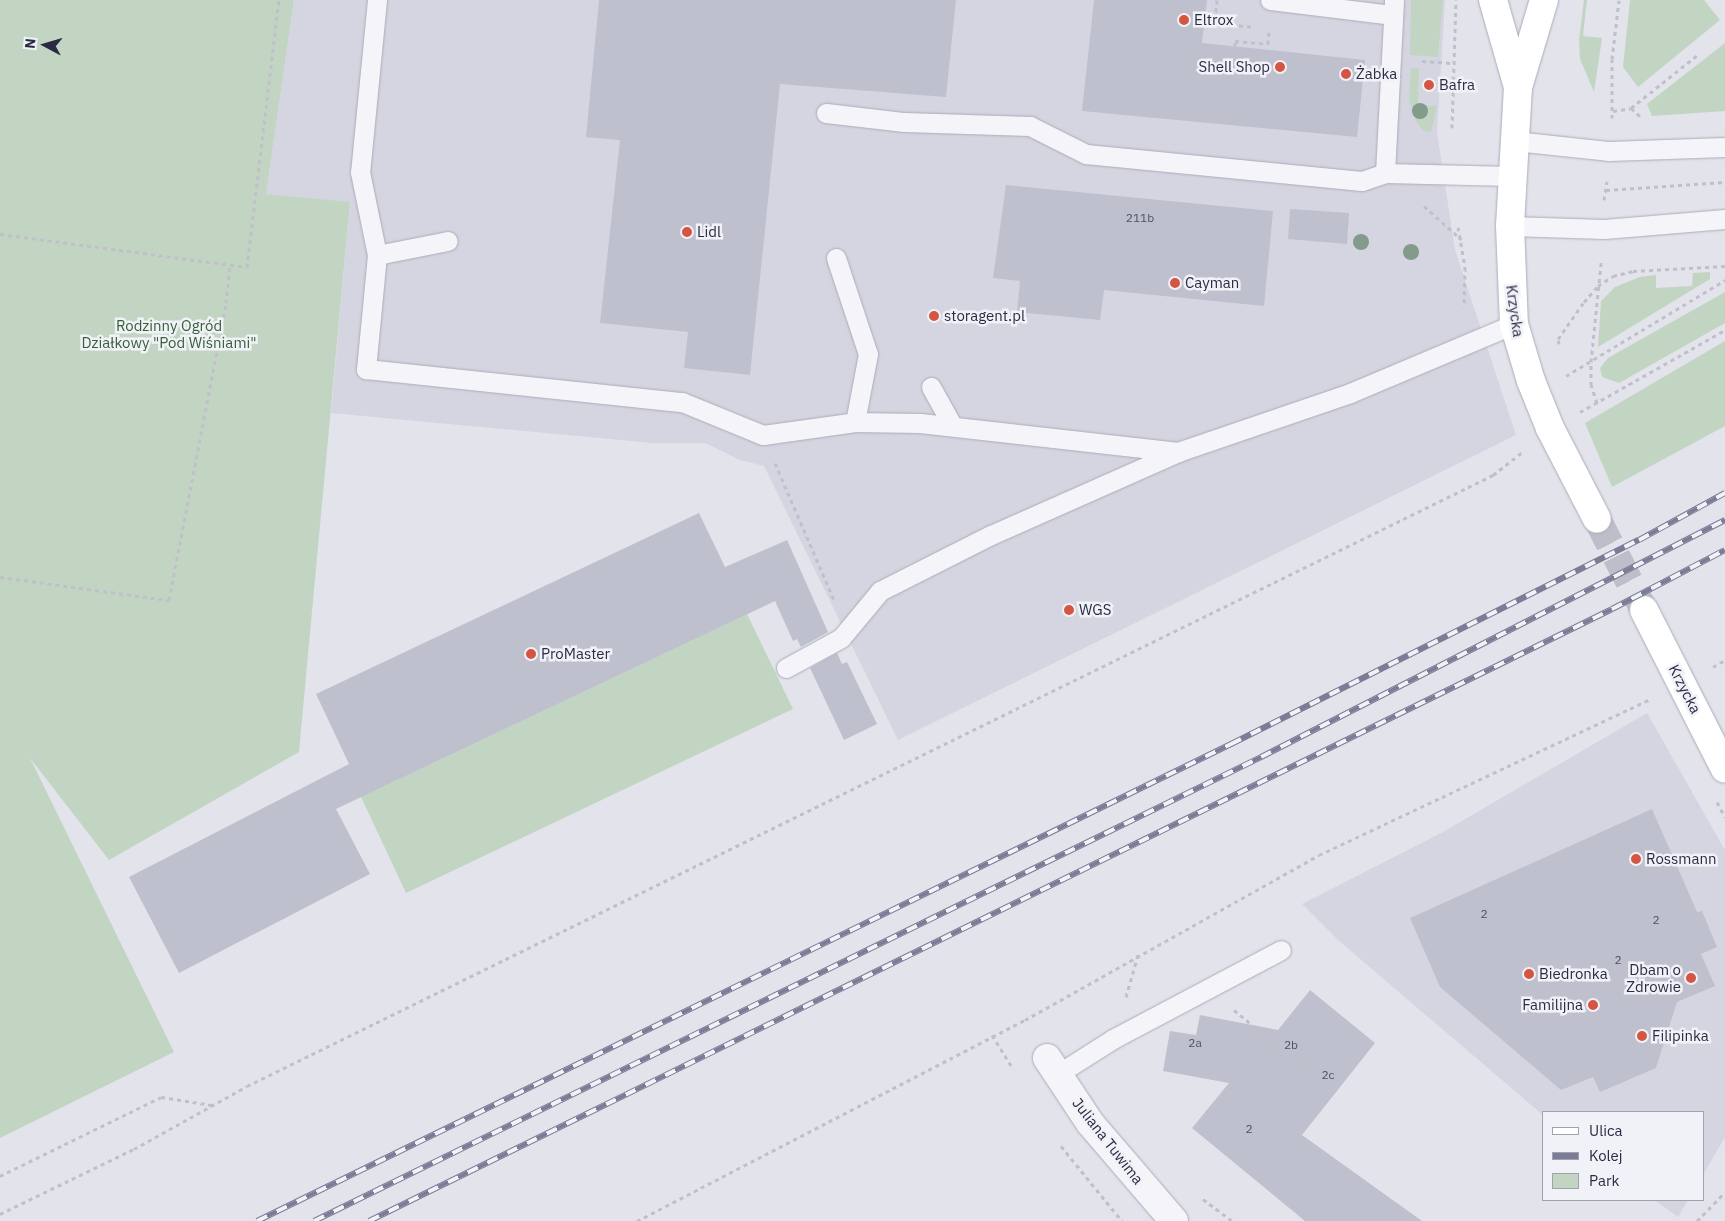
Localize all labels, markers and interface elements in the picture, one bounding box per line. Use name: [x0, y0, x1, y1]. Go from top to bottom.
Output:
place label: Eltrox: [1194, 11, 1233, 29]
marker: Eltrox: [1178, 14, 1190, 26]
north arrow: [20, 20, 70, 70]
text: N: [21, 37, 40, 49]
place label: Shell Shop: [1199, 58, 1270, 76]
marker: Shell Shop: [1274, 61, 1286, 73]
place label: Żabka: [1356, 65, 1397, 83]
marker: Żabka: [1340, 68, 1352, 80]
place label: Bafra: [1439, 76, 1475, 94]
marker: Bafra: [1423, 79, 1435, 91]
house number: 211b: [1126, 211, 1154, 225]
place label: Lidl: [697, 223, 721, 241]
marker: Lidl: [681, 226, 693, 238]
place label: Cayman: [1185, 274, 1239, 292]
marker: Cayman: [1169, 277, 1181, 289]
street label: Krzycka: [1502, 284, 1528, 338]
place label: storagent.pl: [944, 307, 1025, 325]
marker: storagent.pl: [928, 310, 940, 322]
park label: Rodzinny Ogród Działkowy "Pod Wiśniami": [81, 316, 257, 351]
place label: WGS: [1079, 601, 1112, 619]
marker: WGS: [1063, 604, 1075, 616]
place label: ProMaster: [541, 645, 610, 663]
marker: ProMaster: [525, 648, 537, 660]
street label: Krzycka: [1665, 661, 1705, 717]
place label: Rossmann: [1646, 850, 1716, 868]
marker: Rossmann: [1630, 853, 1642, 865]
house number: 2: [1480, 907, 1488, 921]
house number: 2: [1652, 913, 1660, 927]
house number: 2: [1614, 953, 1622, 967]
place label: Dbam o Zdrowie: [1626, 960, 1681, 995]
place label: Biedronka: [1539, 965, 1608, 983]
marker: Biedronka: [1523, 968, 1535, 980]
marker: Dbam o Zdrowie: [1685, 972, 1697, 984]
place label: Familijna: [1522, 996, 1583, 1014]
marker: Familijna: [1587, 999, 1599, 1011]
place label: Filipinka: [1652, 1027, 1709, 1045]
marker: Filipinka: [1636, 1030, 1648, 1042]
house number: 2a: [1188, 1036, 1202, 1050]
house number: 2b: [1284, 1038, 1298, 1052]
house number: 2c: [1321, 1068, 1335, 1082]
street label: Juliana Tuwima: [1069, 1094, 1147, 1188]
legend: [1542, 1111, 1705, 1201]
text: Ulica: [1589, 1121, 1623, 1140]
house number: 2: [1245, 1122, 1253, 1136]
text: Kolej: [1589, 1146, 1623, 1165]
text: Park: [1589, 1171, 1619, 1190]

